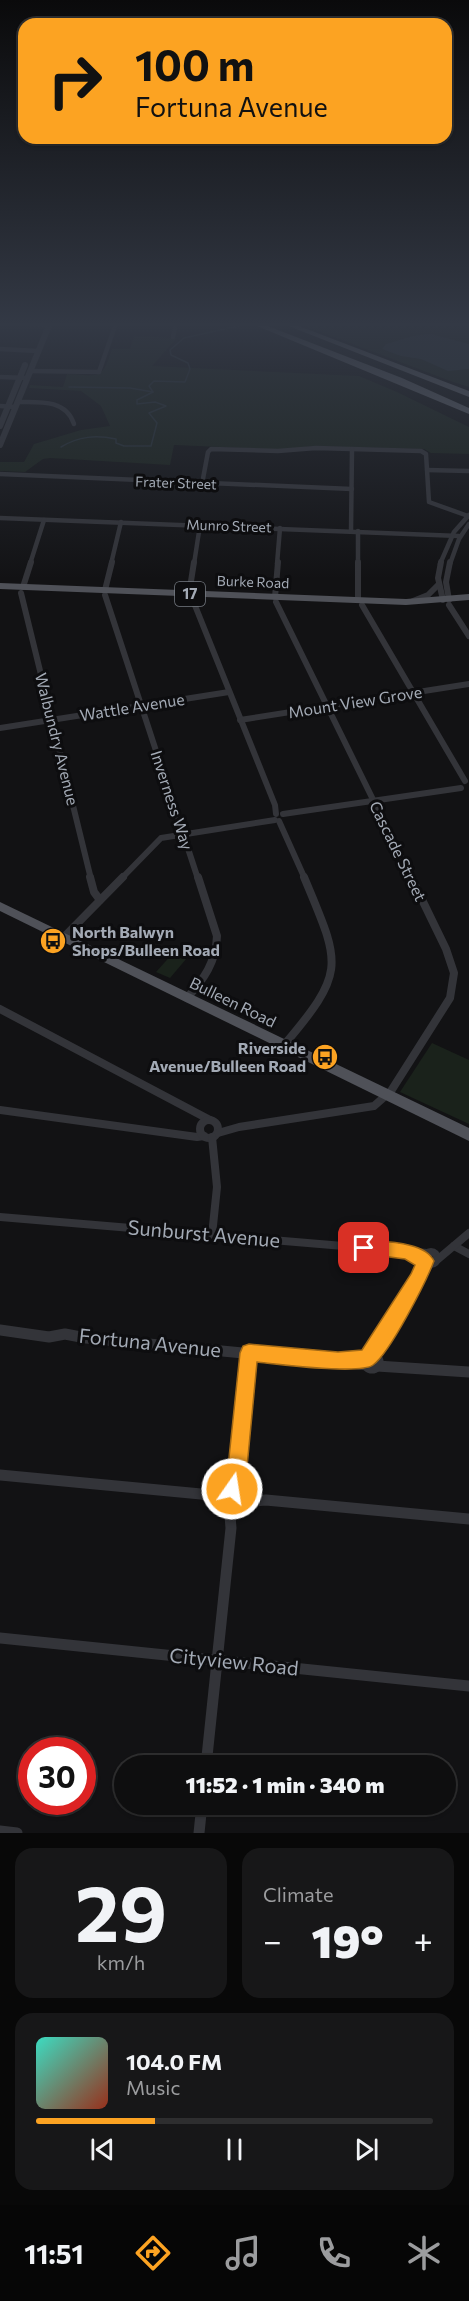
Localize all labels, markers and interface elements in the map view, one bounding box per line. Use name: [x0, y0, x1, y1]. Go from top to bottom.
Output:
text: 100 m: [135, 38, 255, 90]
icon: right: [36, 42, 114, 120]
text: Fortuna Avenue: [135, 90, 328, 123]
street label: Frater Street: [135, 473, 217, 492]
street label: Munro Street: [186, 516, 272, 535]
street label: Burke Road: [217, 572, 290, 591]
road number: 17: [175, 582, 205, 606]
street label: Walbundry Avenue: [32, 671, 83, 807]
street label: Mount View Grove: [287, 682, 423, 721]
street label: Wattle Avenue: [78, 689, 186, 724]
street label: Inverness Way: [147, 748, 197, 852]
street label: Cascade Street: [366, 798, 431, 904]
place label: North Balwyn Shops/Bulleen Road: [72, 922, 220, 959]
bus stop icon: North Balwyn Shops/Bulleen Road: [38, 926, 68, 956]
street label: Bulleen Road: [187, 972, 280, 1031]
place label: Riverside Avenue/Bulleen Road: [149, 1038, 306, 1075]
bus stop icon: Riverside Avenue/Bulleen Road: [310, 1042, 340, 1072]
street label: Sunburst Avenue: [127, 1214, 281, 1252]
pin: [338, 1222, 389, 1273]
icon: arrive: [347, 1231, 380, 1264]
street label: Fortuna Avenue: [78, 1323, 222, 1361]
position arrow: [200, 1457, 264, 1521]
street label: Cityview Road: [168, 1642, 300, 1680]
speed limit sign: 30: [18, 1737, 96, 1815]
text: 11:52 · 1 min · 340 m: [185, 1771, 385, 1798]
text: 29: [75, 1863, 167, 1958]
text: Climate: [263, 1882, 333, 1906]
text: 19°: [312, 1912, 384, 1967]
text: −: [263, 1919, 282, 1960]
text: +: [414, 1919, 433, 1960]
text: km/h: [97, 1950, 145, 1974]
text: 104.0 FM: [126, 2048, 222, 2075]
text: Music: [126, 2075, 180, 2099]
icon: previous: [86, 2133, 119, 2166]
icon: pause: [218, 2133, 251, 2166]
icon: next: [350, 2133, 383, 2166]
icon: directions: [132, 2232, 174, 2274]
icon: music: [222, 2232, 264, 2274]
icon: phone: [313, 2232, 355, 2274]
icon: climate: [403, 2232, 445, 2274]
text: 11:51: [24, 2237, 84, 2270]

